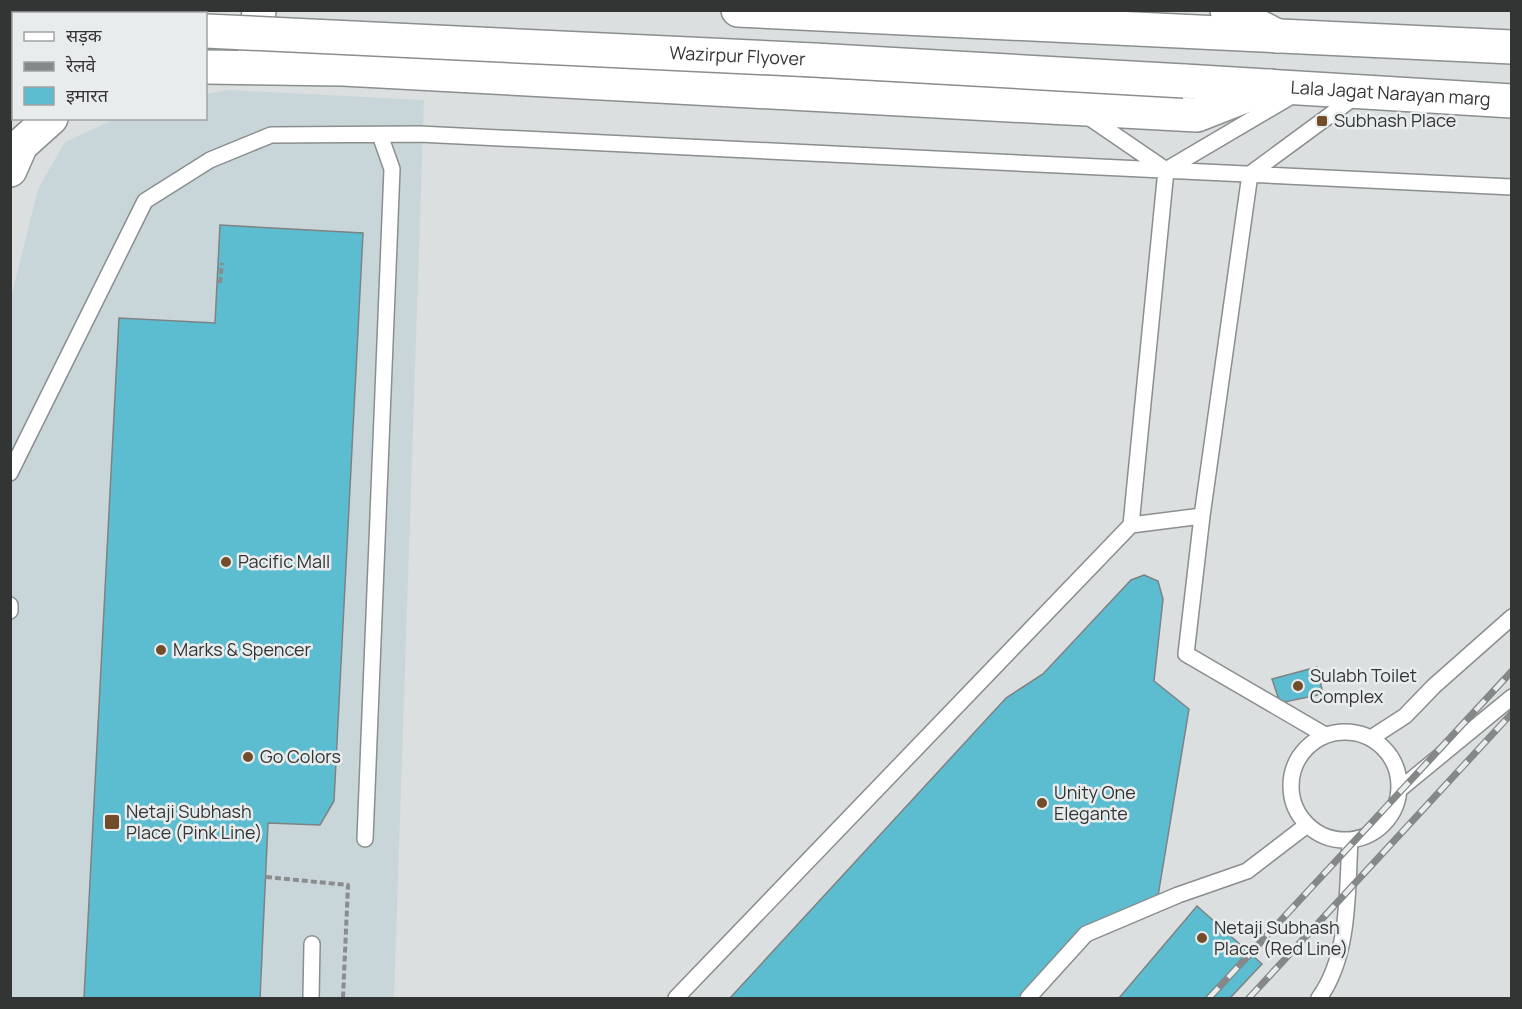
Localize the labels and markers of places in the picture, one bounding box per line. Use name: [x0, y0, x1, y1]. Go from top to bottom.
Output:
place label: Subhash Place: [1334, 108, 1456, 132]
marker: Subhash Place: [1315, 114, 1329, 128]
place label: Pacific Mall: [238, 549, 330, 573]
marker: Pacific Mall: [219, 555, 233, 569]
place label: Marks & Spencer: [173, 637, 312, 661]
marker: Marks & Spencer: [154, 643, 168, 657]
place label: Sulabh Toilet Complex: [1310, 663, 1417, 708]
marker: Sulabh Toilet Complex: [1291, 679, 1305, 693]
place label: Go Colors: [260, 744, 341, 768]
marker: Go Colors: [241, 750, 255, 764]
place label: Unity One Elegante: [1054, 780, 1136, 825]
marker: Unity One Elegante: [1035, 796, 1049, 810]
place label: Netaji Subhash Place (Pink Line): [126, 799, 262, 844]
marker: Netaji Subhash Place (Pink Line): [103, 813, 121, 831]
place label: Netaji Subhash Place (Red Line): [1214, 915, 1348, 960]
marker: Netaji Subhash Place (Red Line): [1195, 931, 1209, 945]

